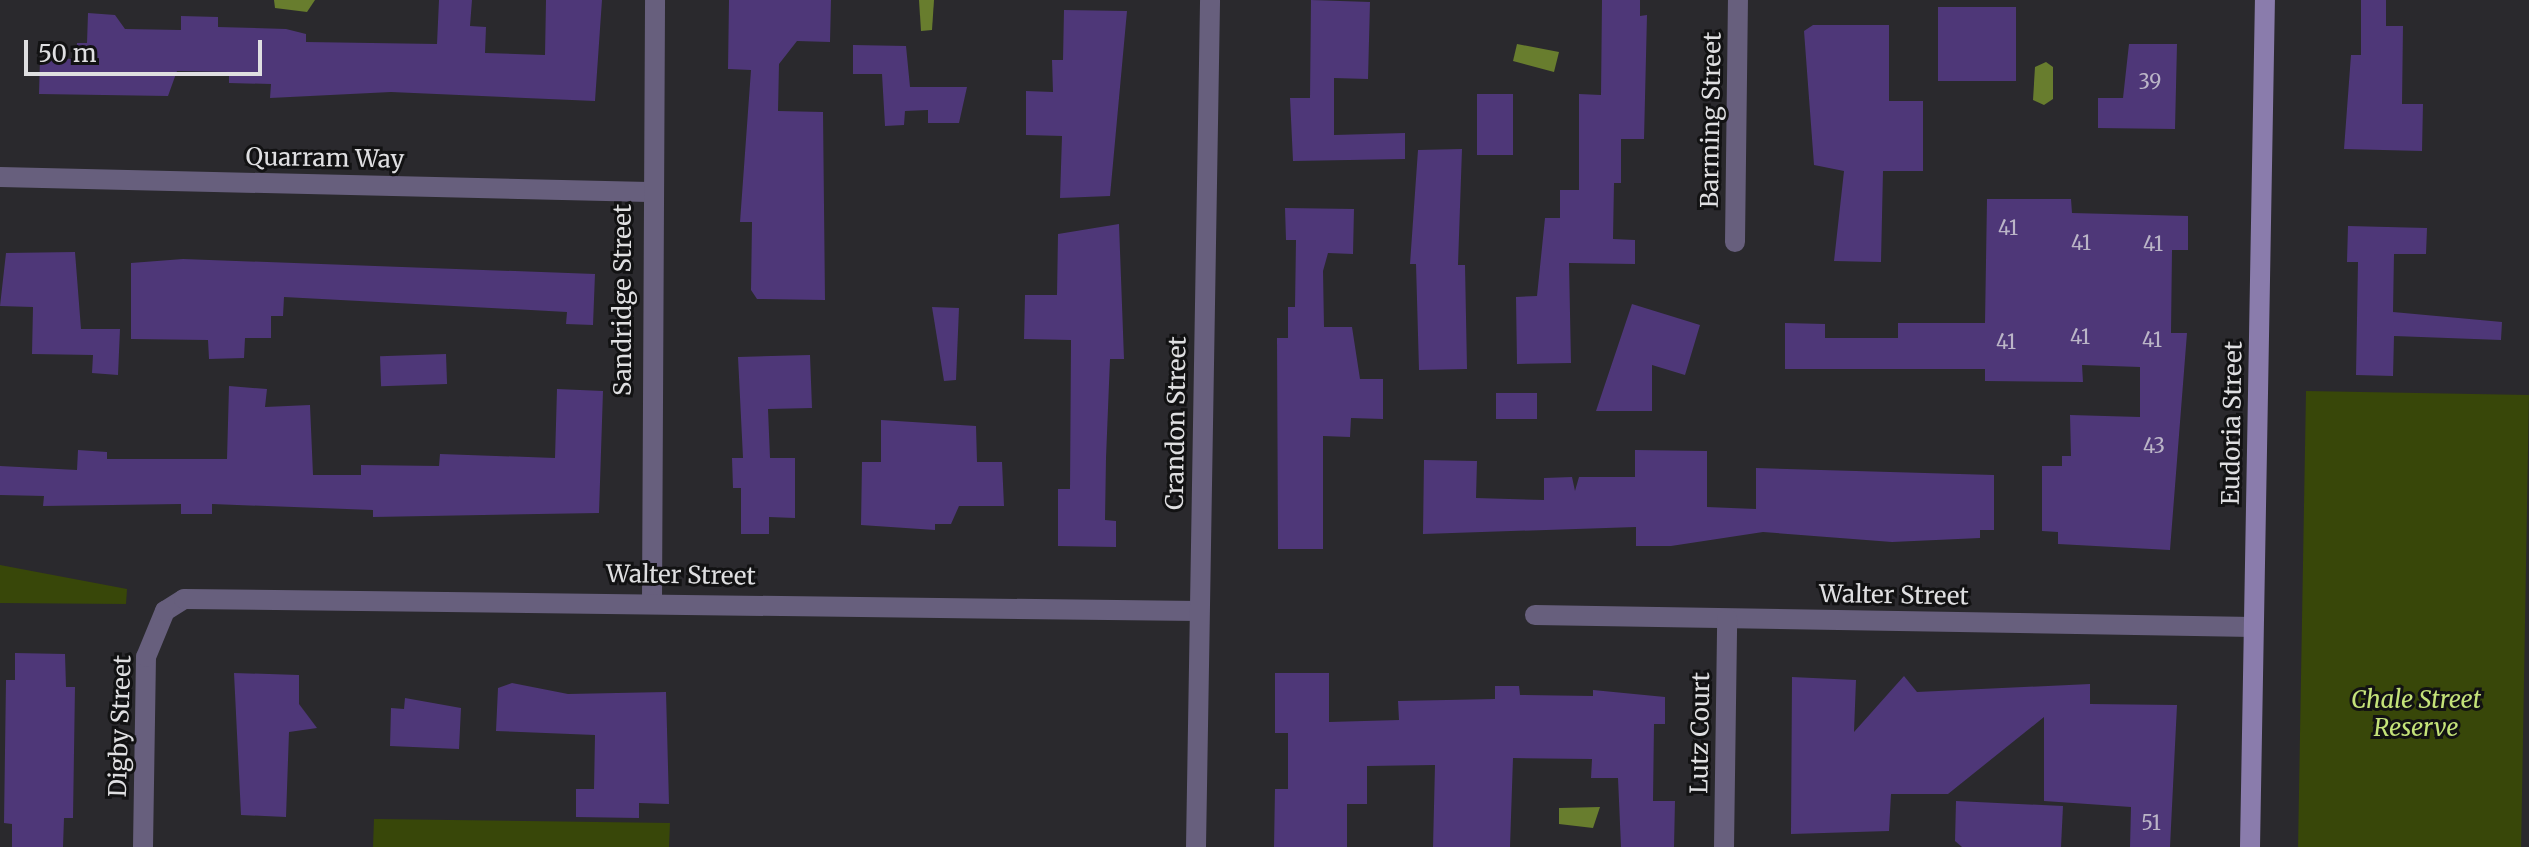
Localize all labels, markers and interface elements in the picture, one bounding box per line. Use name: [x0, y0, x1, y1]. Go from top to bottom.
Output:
scale bar: [28, 24, 266, 74]
street label: Barming Street: [1695, 32, 1727, 208]
text: 50 m: [38, 38, 97, 69]
house number: 39: [2139, 69, 2161, 93]
street label: Quarram Way: [245, 142, 405, 174]
street label: Sandridge Street: [609, 204, 637, 396]
house number: 41: [1998, 215, 2018, 239]
house number: 41: [2071, 230, 2091, 254]
house number: 41: [2143, 231, 2163, 255]
house number: 41: [2070, 324, 2090, 348]
house number: 41: [2142, 327, 2162, 351]
house number: 41: [1996, 329, 2016, 353]
street label: Crandon Street: [1160, 336, 1192, 510]
street label: Eudoria Street: [2216, 341, 2248, 505]
house number: 43: [2143, 433, 2165, 457]
street label: Walter Street: [606, 559, 756, 591]
street label: Walter Street: [1819, 579, 1969, 611]
street label: Digby Street: [103, 654, 137, 798]
street label: Lutz Court: [1685, 672, 1715, 794]
park label: Chale Street Reserve: [2351, 686, 2481, 742]
house number: 51: [2141, 810, 2161, 834]

